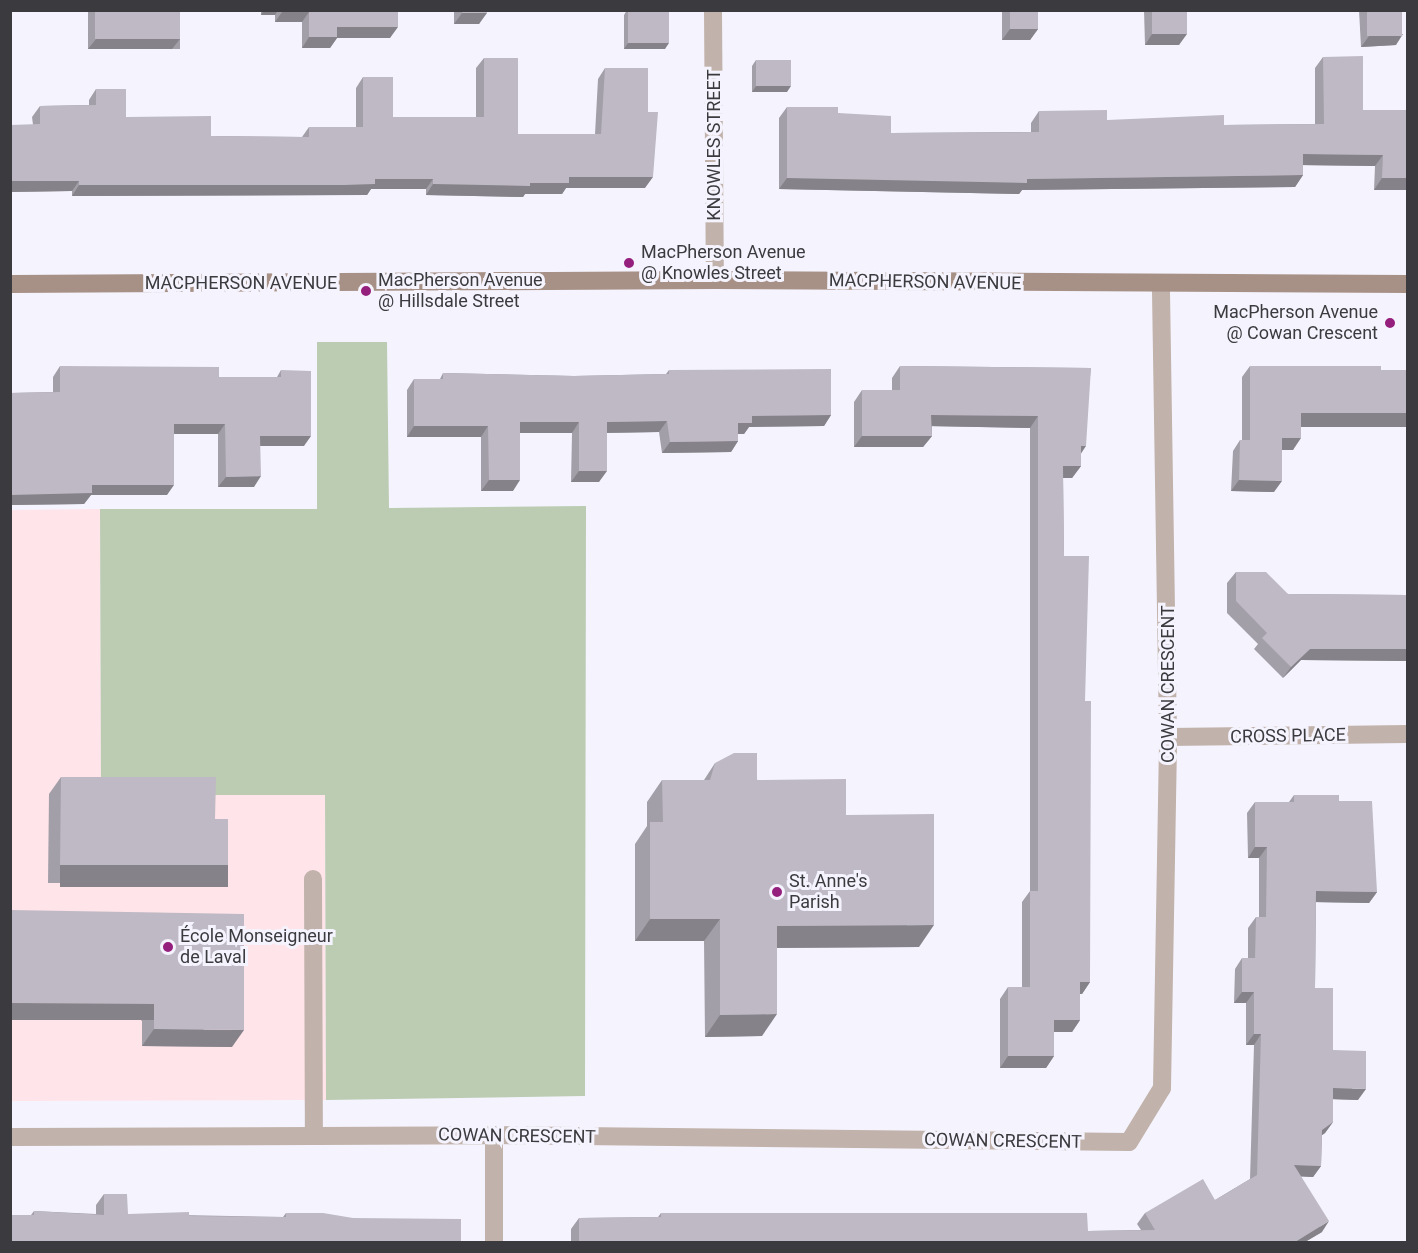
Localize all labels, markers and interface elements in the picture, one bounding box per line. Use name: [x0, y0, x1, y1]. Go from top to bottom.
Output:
street label: KNOWLES STREET: [703, 69, 725, 221]
place label: MacPherson Avenue @ Knowles Street: [641, 242, 806, 284]
marker: MacPherson Avenue @ Knowles Street: [622, 256, 636, 270]
place label: MacPherson Avenue @ Hillsdale Street: [378, 270, 543, 312]
street label: MACPHERSON AVENUE: [829, 270, 1021, 294]
street label: MACPHERSON AVENUE: [145, 272, 337, 294]
marker: MacPherson Avenue @ Hillsdale Street: [359, 284, 373, 298]
place label: MacPherson Avenue @ Cowan Crescent: [1213, 302, 1378, 344]
marker: MacPherson Avenue @ Cowan Crescent: [1383, 316, 1397, 330]
street label: COWAN CRESCENT: [1157, 605, 1179, 763]
street label: CROSS PLACE: [1230, 724, 1346, 748]
place label: St. Anne's Parish: [789, 871, 868, 914]
marker: St. Anne's Parish: [770, 885, 784, 899]
place label: École Monseigneur de Laval: [180, 926, 333, 968]
marker: École Monseigneur de Laval: [161, 940, 175, 954]
street label: COWAN CRESCENT: [438, 1124, 596, 1148]
street label: COWAN CRESCENT: [924, 1129, 1082, 1153]

